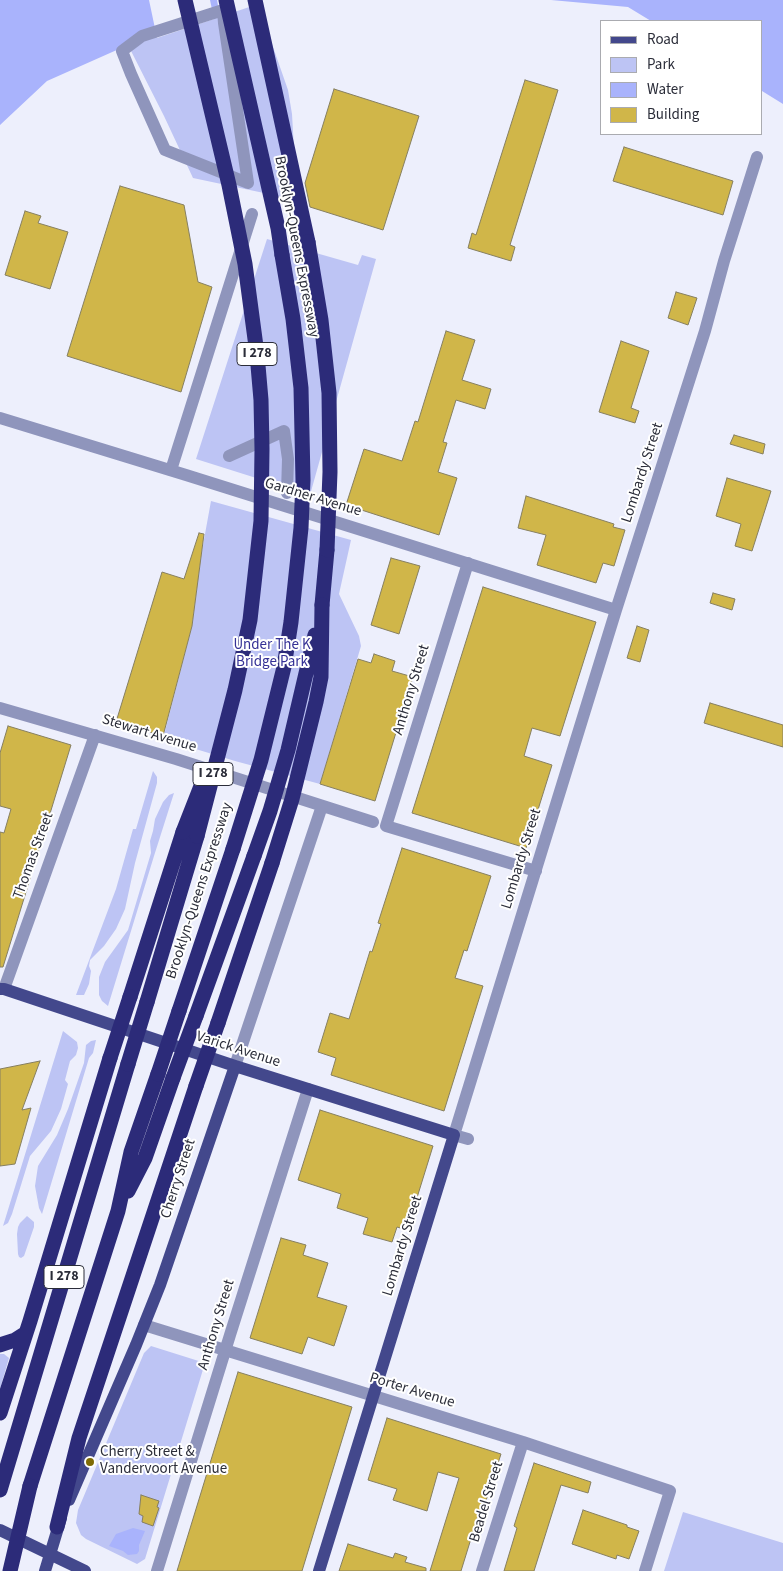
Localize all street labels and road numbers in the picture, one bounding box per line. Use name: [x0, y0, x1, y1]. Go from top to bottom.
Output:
street label: Brooklyn-Queens Expressway: [270, 155, 322, 339]
road number: I 278: [237, 342, 277, 366]
street label: Lombardy Street: [618, 421, 668, 525]
street label: Gardner Avenue: [262, 475, 364, 521]
street label: Anthony Street: [390, 643, 434, 737]
street label: Stewart Avenue: [100, 711, 198, 757]
road number: I 278: [193, 762, 233, 786]
street label: Brooklyn-Queens Expressway: [163, 800, 237, 982]
street label: Lombardy Street: [498, 807, 546, 911]
street label: Thomas Street: [10, 810, 58, 902]
street label: Varick Avenue: [194, 1028, 282, 1072]
street label: Cherry Street: [158, 1137, 200, 1221]
street label: Lombardy Street: [379, 1194, 427, 1298]
road number: I 278: [44, 1266, 84, 1288]
street label: Anthony Street: [195, 1278, 239, 1372]
street label: Porter Avenue: [367, 1369, 457, 1413]
street label: Beadel Street: [466, 1459, 508, 1545]

